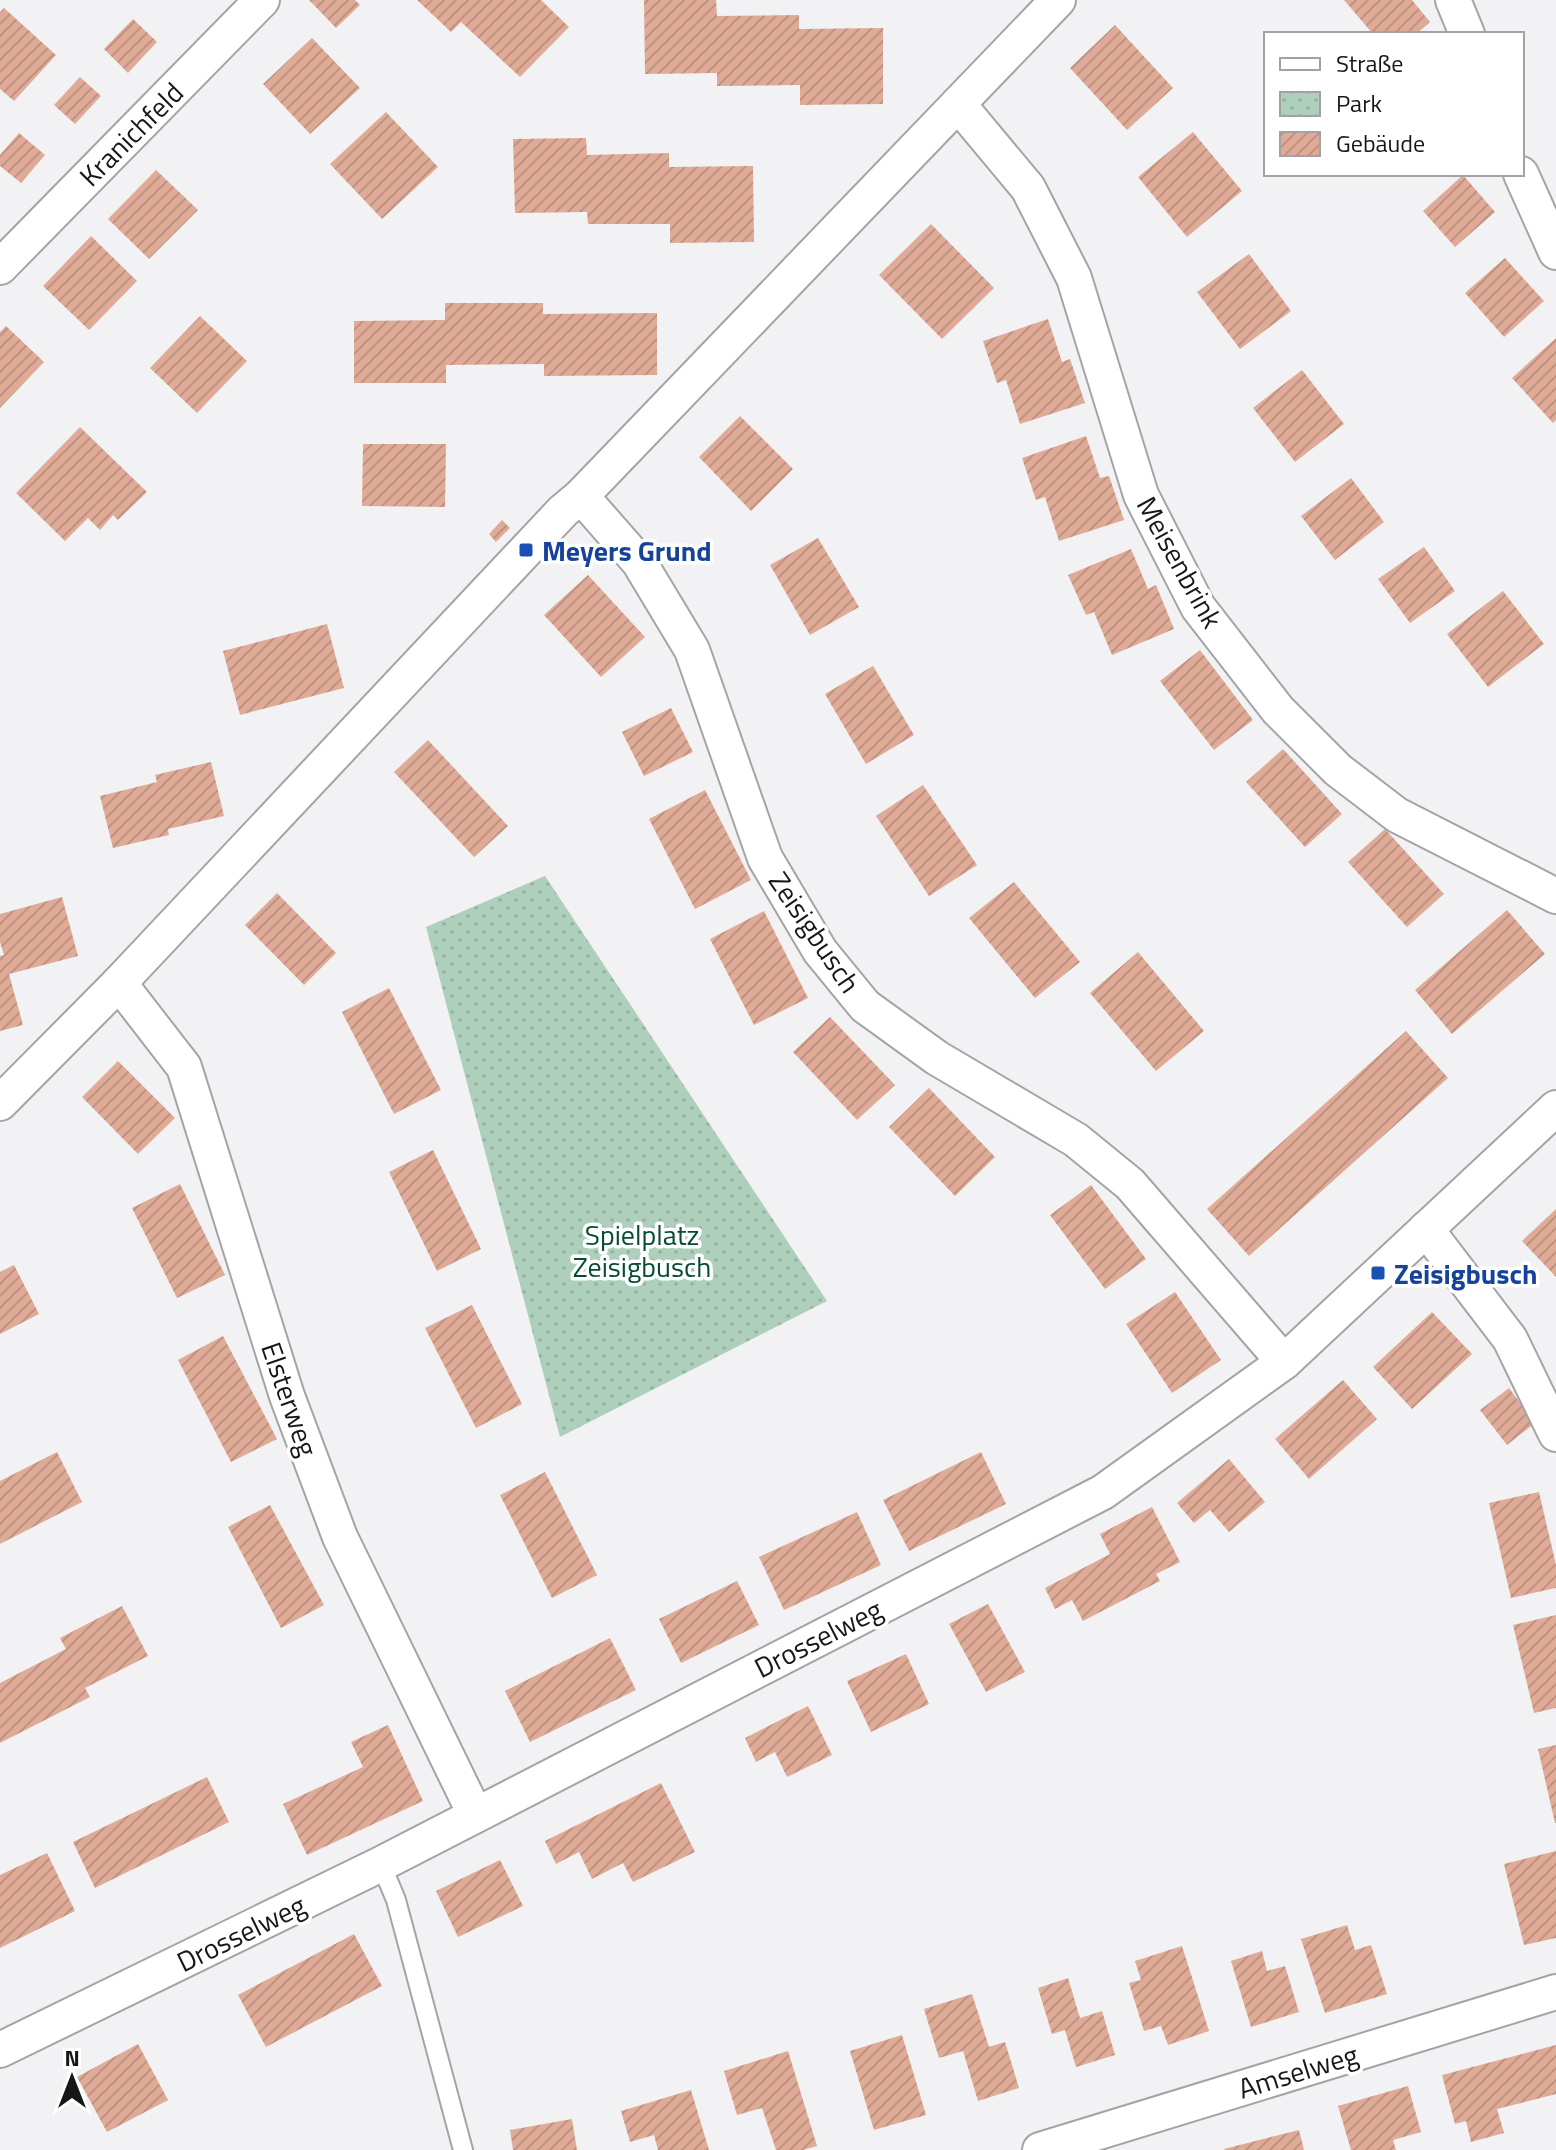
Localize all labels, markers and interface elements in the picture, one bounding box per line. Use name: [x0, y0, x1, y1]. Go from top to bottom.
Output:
legend: [1264, 32, 1524, 176]
text: Straße: [1336, 45, 1403, 81]
street label: Kranichfeld: [69, 72, 193, 196]
text: Park: [1336, 85, 1382, 121]
text: Gebäude: [1336, 125, 1425, 161]
street label: Meisenbrink: [1126, 488, 1234, 636]
place label: Meyers Grund: [542, 529, 712, 572]
marker: Meyers Grund: [517, 541, 535, 559]
street label: Zeisigbusch: [758, 863, 872, 1001]
park label: Spielplatz Zeisigbusch: [573, 1213, 711, 1288]
place label: Zeisigbusch: [1394, 1252, 1537, 1295]
marker: Zeisigbusch: [1369, 1264, 1387, 1282]
street label: Elsterweg: [250, 1336, 330, 1462]
street label: Drosselweg: [746, 1587, 890, 1689]
street label: Drosselweg: [169, 1883, 313, 1983]
street label: Amselweg: [1233, 2032, 1363, 2110]
north arrow: [32, 2038, 112, 2118]
text: N: [64, 2041, 80, 2075]

